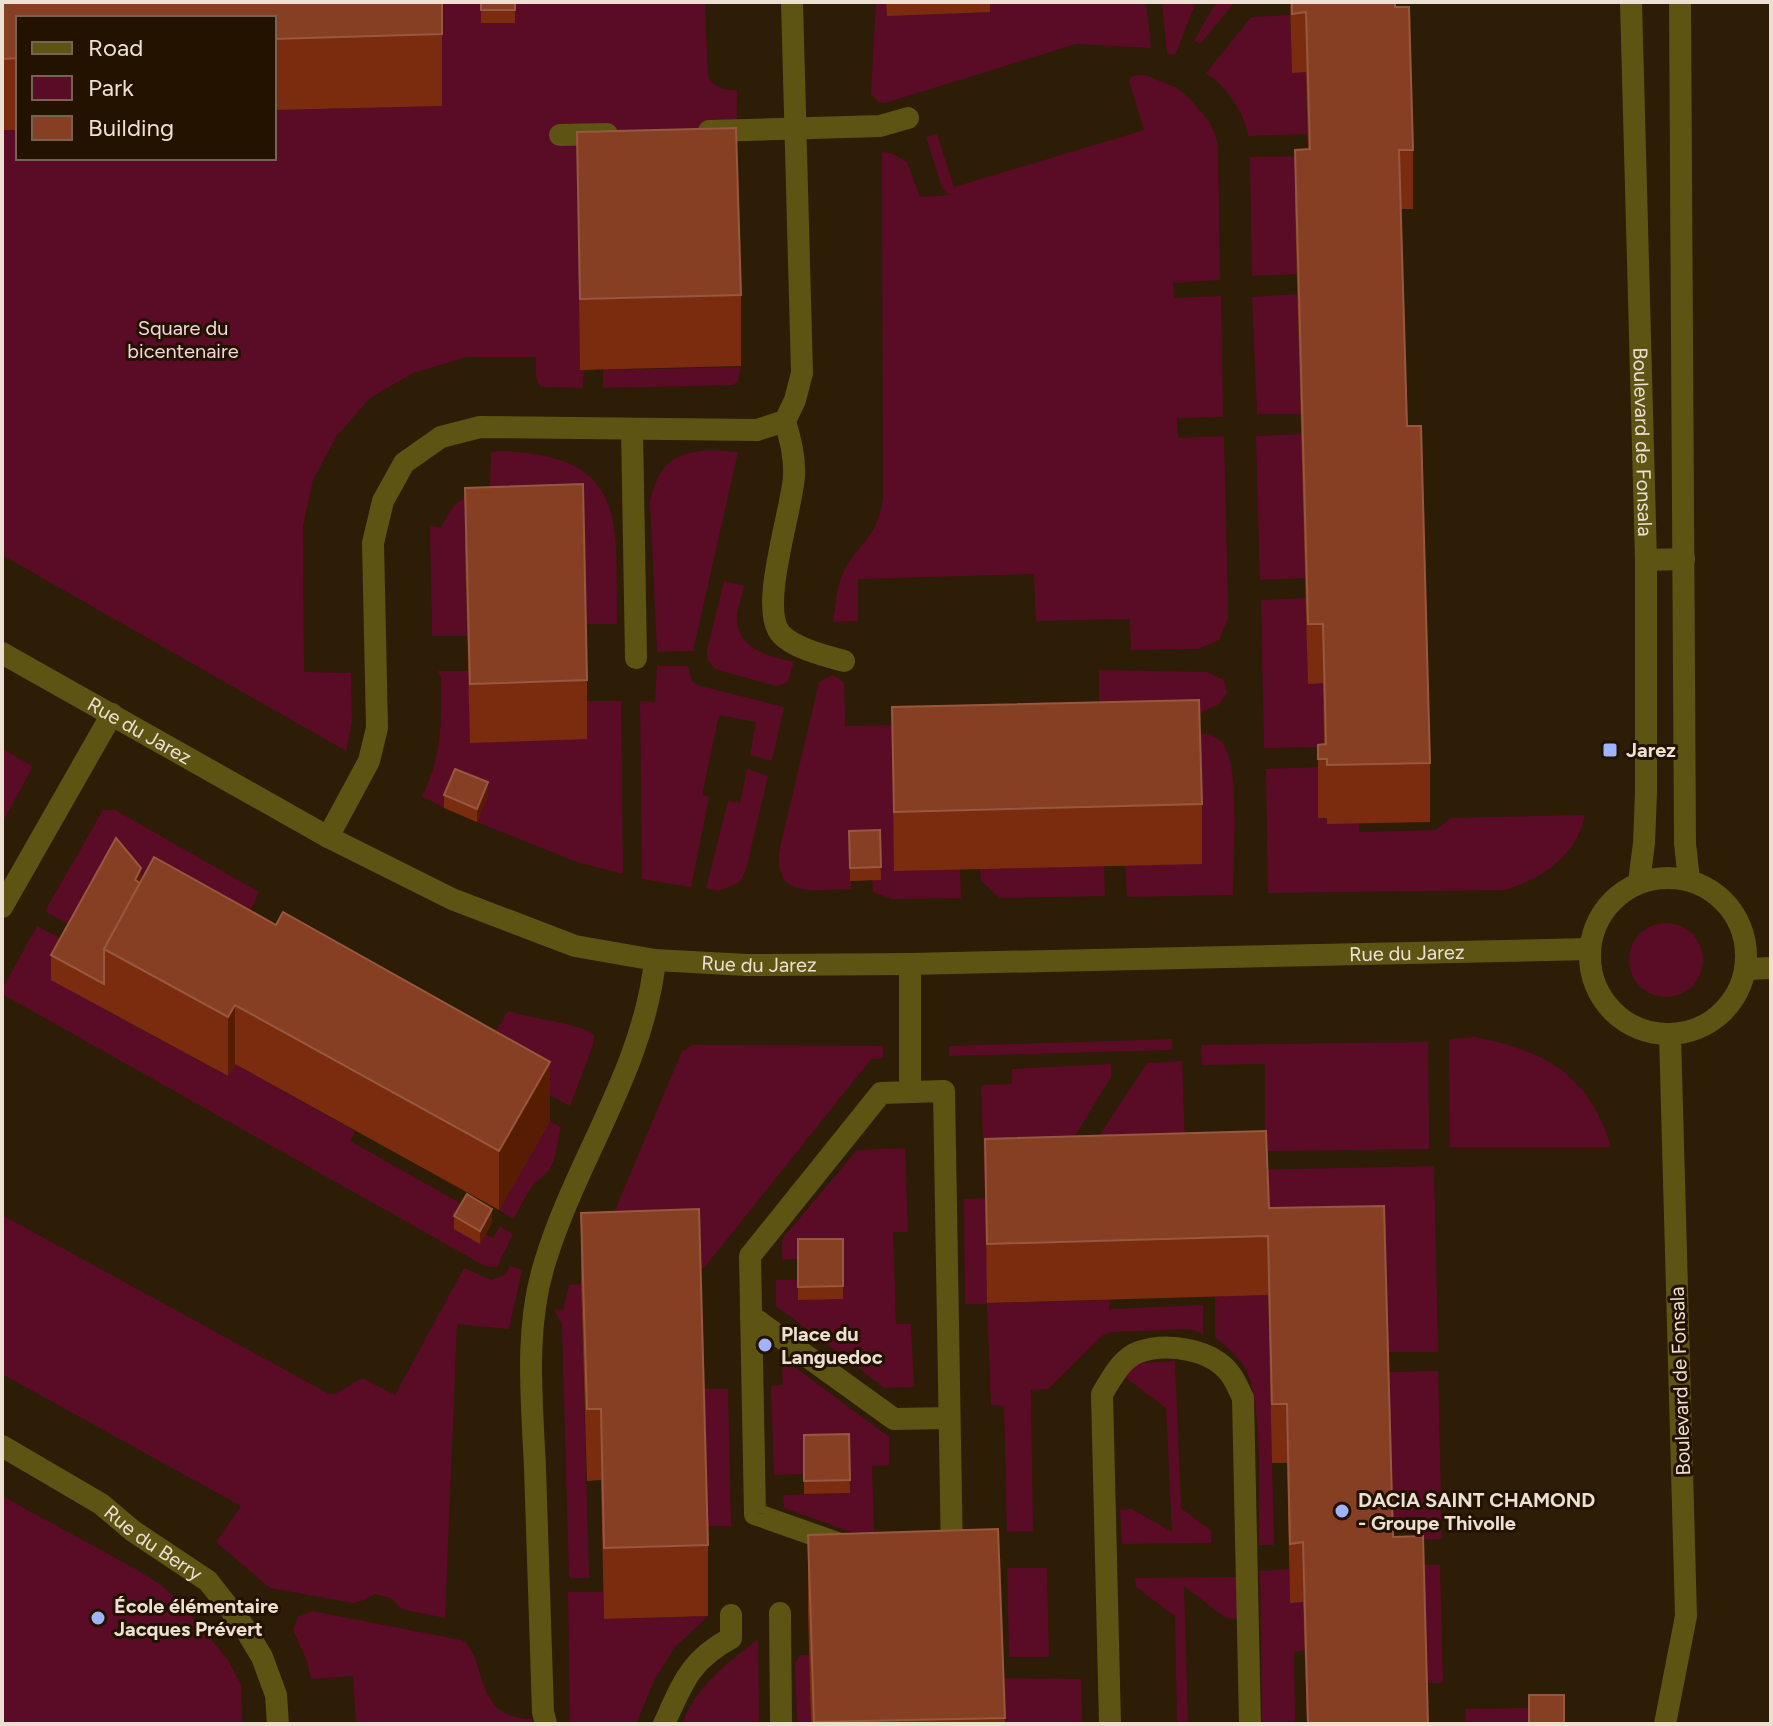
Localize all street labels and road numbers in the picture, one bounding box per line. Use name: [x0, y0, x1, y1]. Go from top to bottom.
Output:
street label: Boulevard de Fonsala: [1628, 347, 1657, 537]
street label: Rue du Jarez: [83, 692, 196, 769]
street label: Rue du Jarez: [1349, 940, 1465, 966]
street label: Rue du Jarez: [701, 951, 817, 977]
street label: Boulevard de Fonsala: [1665, 1286, 1695, 1476]
street label: Rue du Berry: [99, 1500, 207, 1586]

